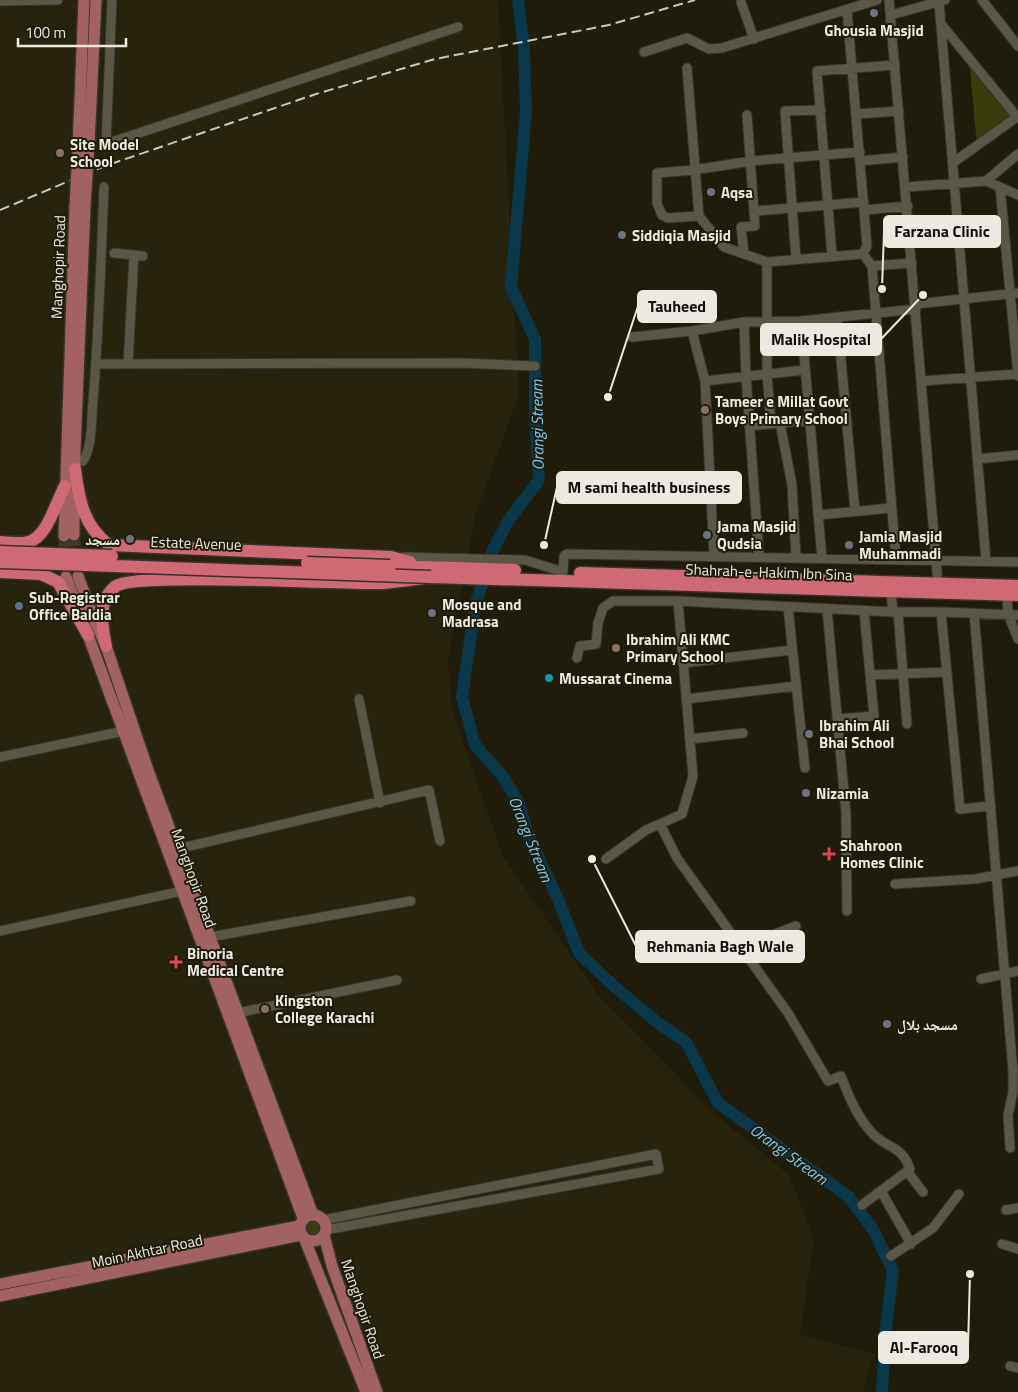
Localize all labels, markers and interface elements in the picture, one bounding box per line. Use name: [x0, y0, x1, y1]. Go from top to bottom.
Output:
marker: Ghousia Masjid: [868, 7, 880, 19]
scale bar: [18, 15, 125, 47]
place label: Ghousia Masjid: [824, 19, 924, 42]
text: 100 m: [25, 21, 66, 44]
place label: Site Model School: [70, 133, 139, 173]
marker: Site Model School: [54, 147, 66, 159]
place label: Aqsa: [721, 181, 753, 204]
marker: Aqsa: [705, 186, 717, 198]
street label: Manghopir Road: [45, 215, 71, 319]
callout: Farzana Clinic: [884, 216, 1000, 247]
text: Farzana Clinic: [894, 219, 990, 243]
place label: Siddiqia Masjid: [632, 224, 731, 247]
marker: Siddiqia Masjid: [616, 229, 628, 241]
callout: Tauheed: [638, 291, 716, 322]
text: Tauheed: [648, 294, 706, 318]
callout: Malik Hospital: [761, 324, 881, 355]
text: Malik Hospital: [771, 327, 871, 351]
water label: Orangi Stream: [524, 379, 550, 471]
place label: Tameer e Millat Govt Boys Primary School: [715, 390, 849, 430]
marker: Tameer e Millat Govt Boys Primary School: [699, 404, 711, 416]
callout: M sami health business: [557, 472, 741, 503]
text: M sami health business: [567, 475, 731, 499]
place label: Jama Masjid Qudsia: [717, 515, 796, 555]
place label: Jamia Masjid Muhammadi: [859, 525, 942, 565]
place label: مسجد: [85, 528, 120, 551]
marker: Jama Masjid Qudsia: [701, 529, 713, 541]
street label: Estate Avenue: [150, 530, 242, 556]
marker: مسجد: [124, 533, 136, 545]
marker: Jamia Masjid Muhammadi: [843, 539, 855, 551]
street label: Shahrah-e-Hakim Ibn Sina: [685, 558, 853, 586]
place label: Sub-Registrar Office Baldia: [29, 586, 120, 626]
place label: Mosque and Madrasa: [442, 593, 521, 633]
marker: Sub-Registrar Office Baldia: [13, 600, 25, 612]
marker: Mosque and Madrasa: [426, 607, 438, 619]
place label: Ibrahim Ali KMC Primary School: [626, 628, 730, 668]
marker: Ibrahim Ali KMC Primary School: [610, 642, 622, 654]
place label: Mussarat Cinema: [559, 667, 673, 690]
marker: Mussarat Cinema: [543, 672, 555, 684]
place label: Ibrahim Ali Bhai School: [819, 714, 894, 754]
marker: Ibrahim Ali Bhai School: [803, 728, 815, 740]
place label: Nizamia: [816, 782, 869, 805]
marker: Nizamia: [800, 787, 812, 799]
water label: Orangi Stream: [503, 792, 559, 886]
street label: Manghopir Road: [165, 825, 223, 931]
place label: Shahroon Homes Clinic: [840, 834, 924, 874]
marker: Shahroon Homes Clinic: [822, 847, 836, 861]
callout: Rehmania Bagh Wale: [636, 931, 804, 962]
text: Rehmania Bagh Wale: [646, 934, 794, 958]
place label: Binoria Medical Centre: [187, 942, 284, 982]
marker: Binoria Medical Centre: [169, 955, 183, 969]
place label: Kingston College Karachi: [275, 989, 374, 1029]
marker: Kingston College Karachi: [259, 1003, 271, 1015]
place label: مسجد بلال: [897, 1013, 958, 1036]
marker: مسجد بلال: [881, 1018, 893, 1030]
water label: Orangi Stream: [745, 1118, 833, 1191]
street label: Moin Akhtar Road: [89, 1228, 205, 1274]
street label: Manghopir Road: [335, 1256, 391, 1362]
callout: Al-Farooq: [879, 1332, 968, 1363]
text: Al-Farooq: [890, 1335, 958, 1359]

